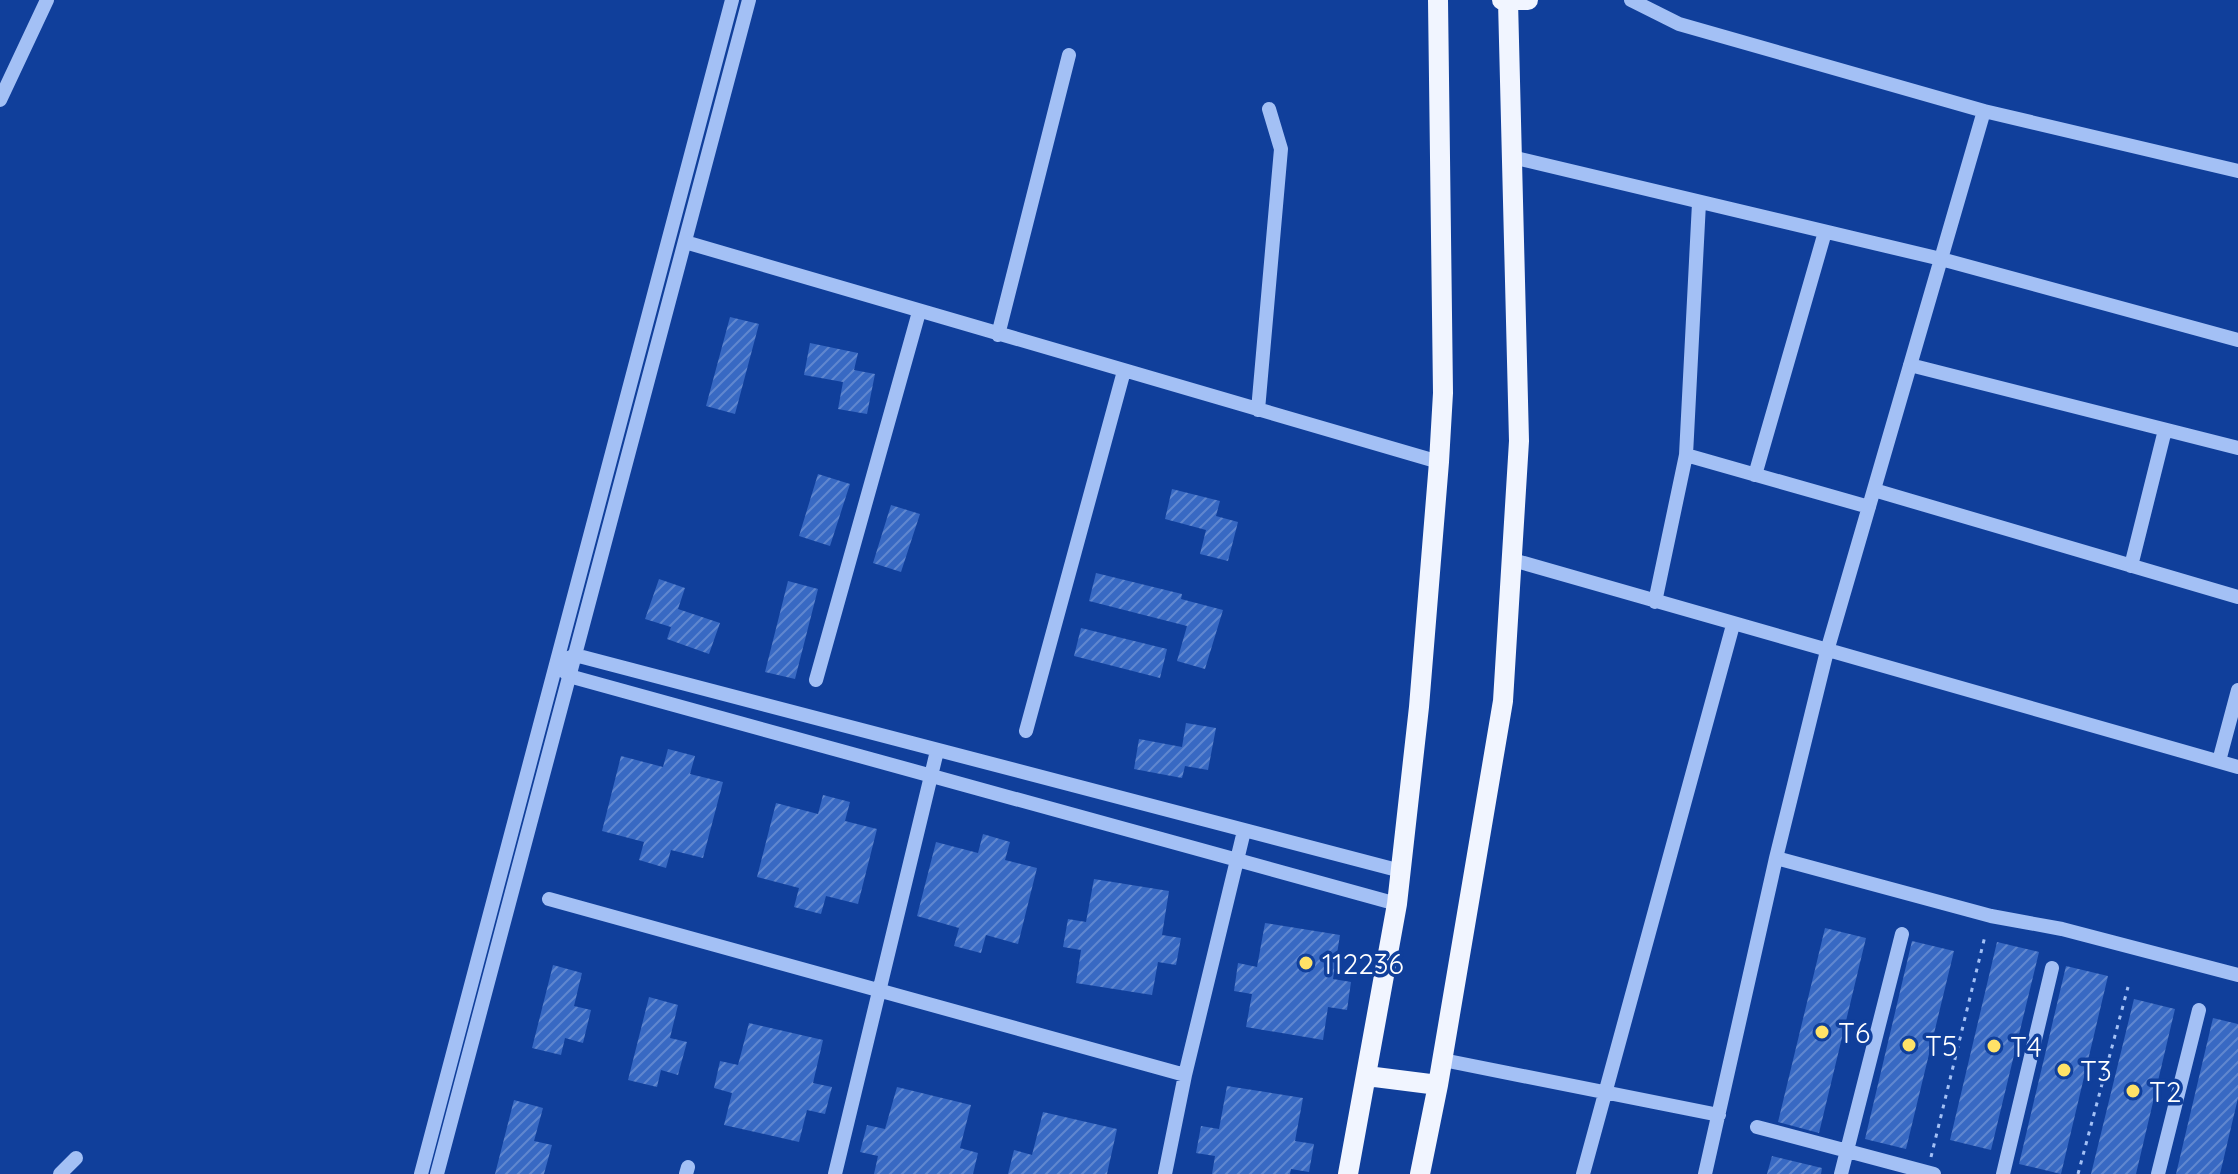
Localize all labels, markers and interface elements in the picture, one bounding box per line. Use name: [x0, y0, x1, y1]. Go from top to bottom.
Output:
place label: 112236: [1322, 946, 1403, 981]
marker: 112236: [1297, 954, 1315, 972]
place label: T6: [1838, 1015, 1870, 1050]
marker: T6: [1813, 1023, 1831, 1041]
place label: T5: [1925, 1028, 1957, 1063]
place label: T4: [2010, 1029, 2042, 1064]
marker: T5: [1900, 1036, 1918, 1054]
marker: T4: [1985, 1037, 2003, 1055]
place label: T3: [2080, 1053, 2112, 1088]
marker: T3: [2055, 1061, 2073, 1079]
place label: T2: [2149, 1074, 2181, 1109]
marker: T2: [2124, 1082, 2142, 1100]

